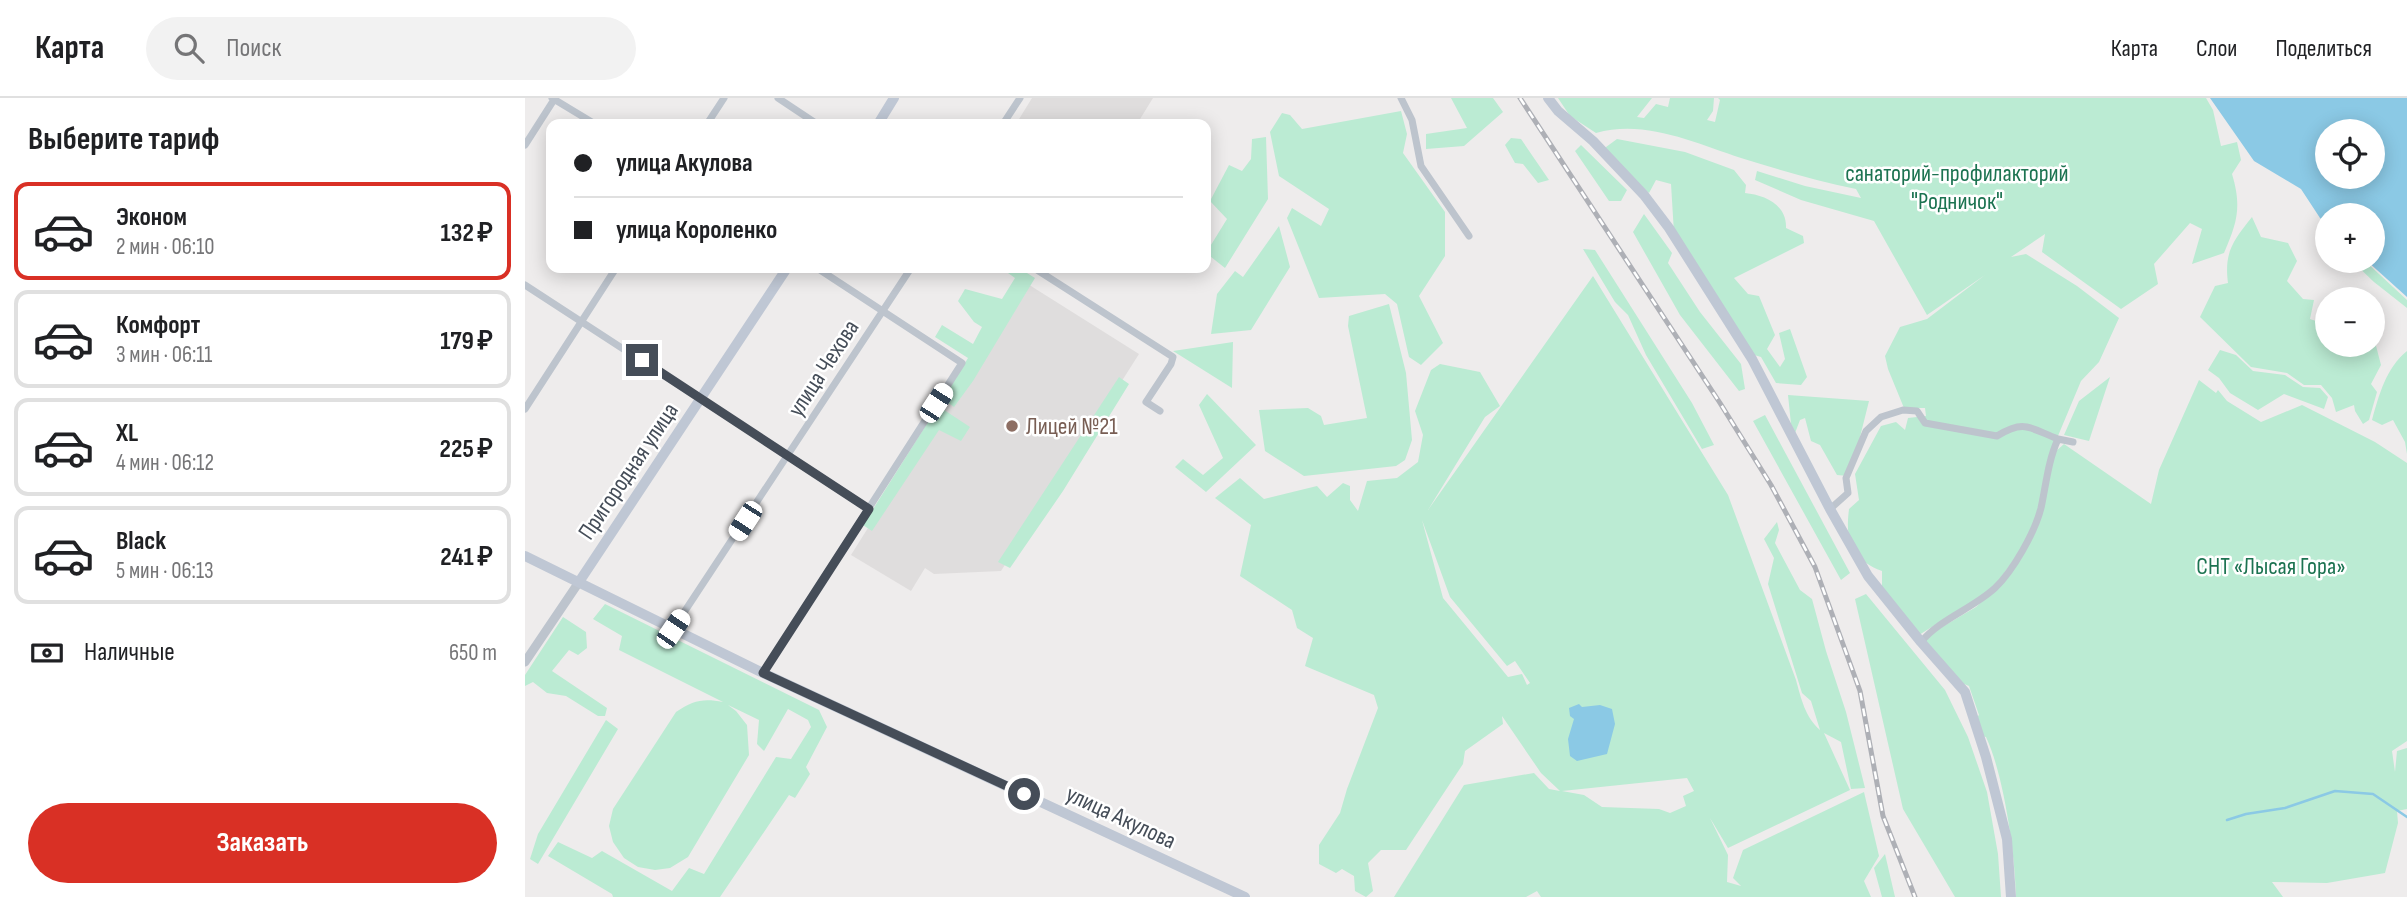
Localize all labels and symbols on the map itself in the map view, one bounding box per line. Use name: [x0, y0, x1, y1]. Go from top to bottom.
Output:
park label: санаторий-профилакторий "Родничок": [1845, 159, 2069, 216]
street label: улица Чехова: [781, 314, 865, 422]
route end: [626, 344, 658, 376]
car: [916, 380, 957, 426]
street label: Пригородная улица: [572, 397, 685, 545]
place label: Лицей №21: [1026, 412, 1118, 441]
marker: Лицей №21: [1004, 418, 1020, 434]
car: [725, 498, 766, 544]
park label: СНТ «Лысая Гора»: [2196, 552, 2346, 581]
car: [653, 606, 694, 652]
route start: [1008, 778, 1040, 810]
street label: улица Акулова: [1061, 779, 1180, 855]

